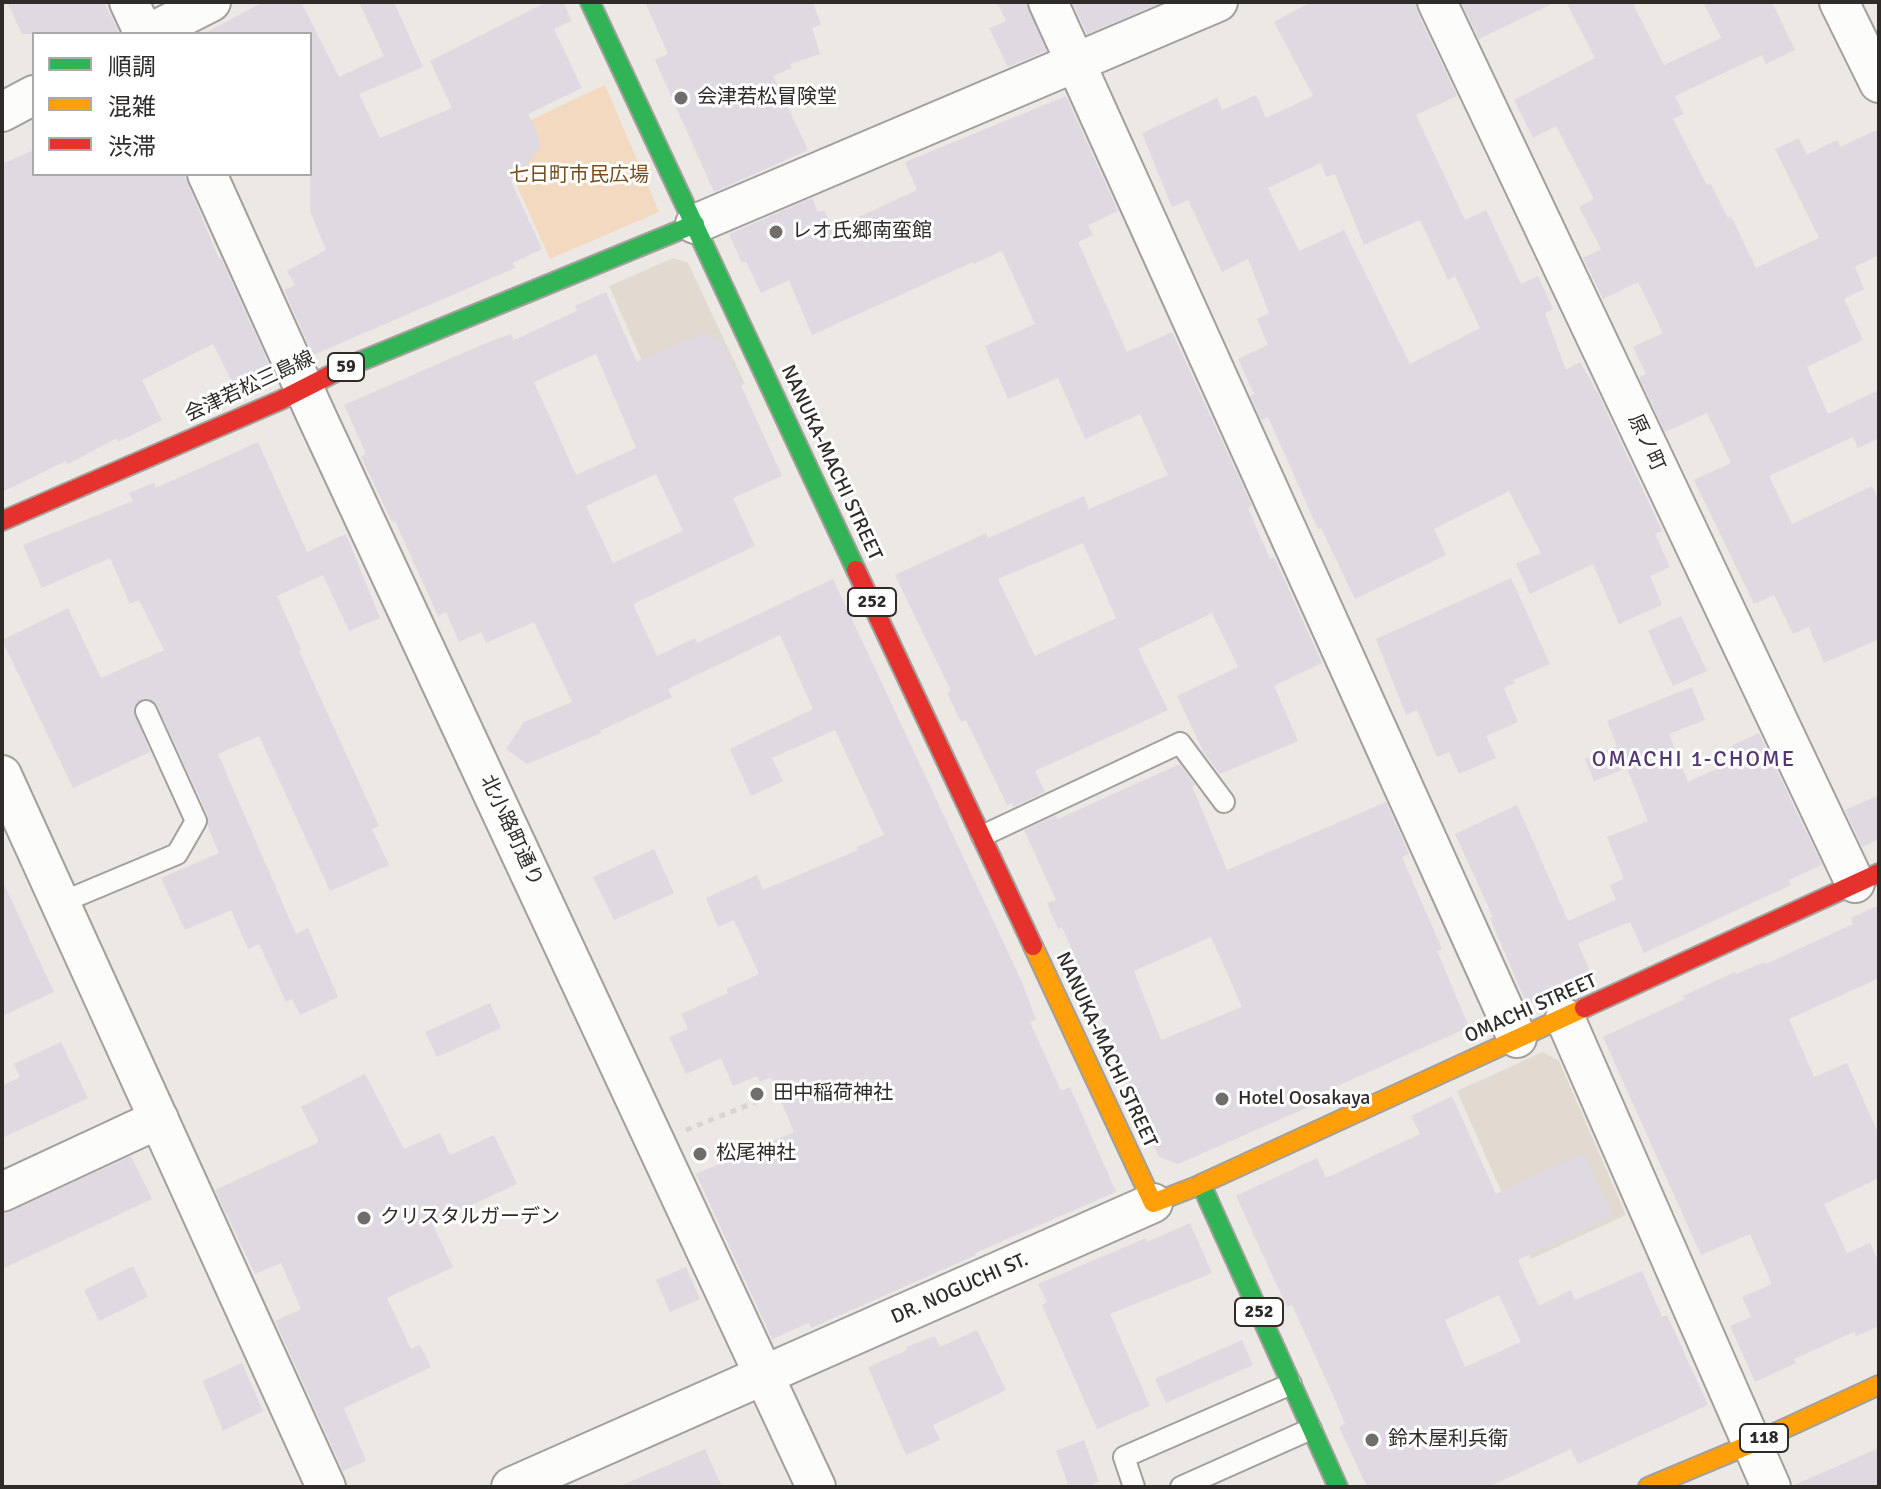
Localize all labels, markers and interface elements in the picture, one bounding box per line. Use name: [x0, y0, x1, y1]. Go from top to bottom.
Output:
legend: [32, 32, 312, 176]
text: 順調: [108, 52, 156, 82]
place label: 会津若松冒険堂: [697, 86, 837, 110]
marker: 会津若松冒険堂: [672, 89, 690, 107]
text: 混雑: [108, 92, 156, 122]
text: 渋滞: [108, 132, 156, 162]
park label: 七日町市民広場: [509, 164, 649, 188]
place label: レオ氏郷南蛮館: [792, 220, 932, 244]
marker: レオ氏郷南蛮館: [767, 223, 785, 241]
street label: 会津若松三島線: [181, 347, 319, 427]
road number: 59: [328, 353, 364, 381]
street label: NANUKA-MACHI STREET: [775, 361, 887, 565]
street label: 原ノ町: [1622, 411, 1670, 475]
road number: 252: [848, 588, 896, 616]
district label: OMACHI 1-CHOME: [1592, 747, 1796, 773]
street label: 北小路町通り: [475, 772, 547, 890]
street label: NANUKA-MACHI STREET: [1050, 948, 1162, 1152]
street label: OMACHI STREET: [1461, 969, 1601, 1049]
place label: 田中稲荷神社: [773, 1082, 893, 1106]
marker: 田中稲荷神社: [748, 1085, 766, 1103]
place label: Hotel Oosakaya: [1238, 1087, 1370, 1111]
marker: Hotel Oosakaya: [1213, 1090, 1231, 1108]
place label: 松尾神社: [716, 1142, 796, 1166]
marker: 松尾神社: [691, 1145, 709, 1163]
place label: クリスタルガーデン: [380, 1206, 560, 1230]
marker: クリスタルガーデン: [355, 1209, 373, 1227]
street label: DR. NOGUCHI ST.: [888, 1248, 1032, 1330]
road number: 252: [1235, 1298, 1283, 1326]
road number: 118: [1740, 1424, 1788, 1452]
place label: 鈴木屋利兵衛: [1388, 1428, 1508, 1452]
marker: 鈴木屋利兵衛: [1363, 1431, 1381, 1449]

